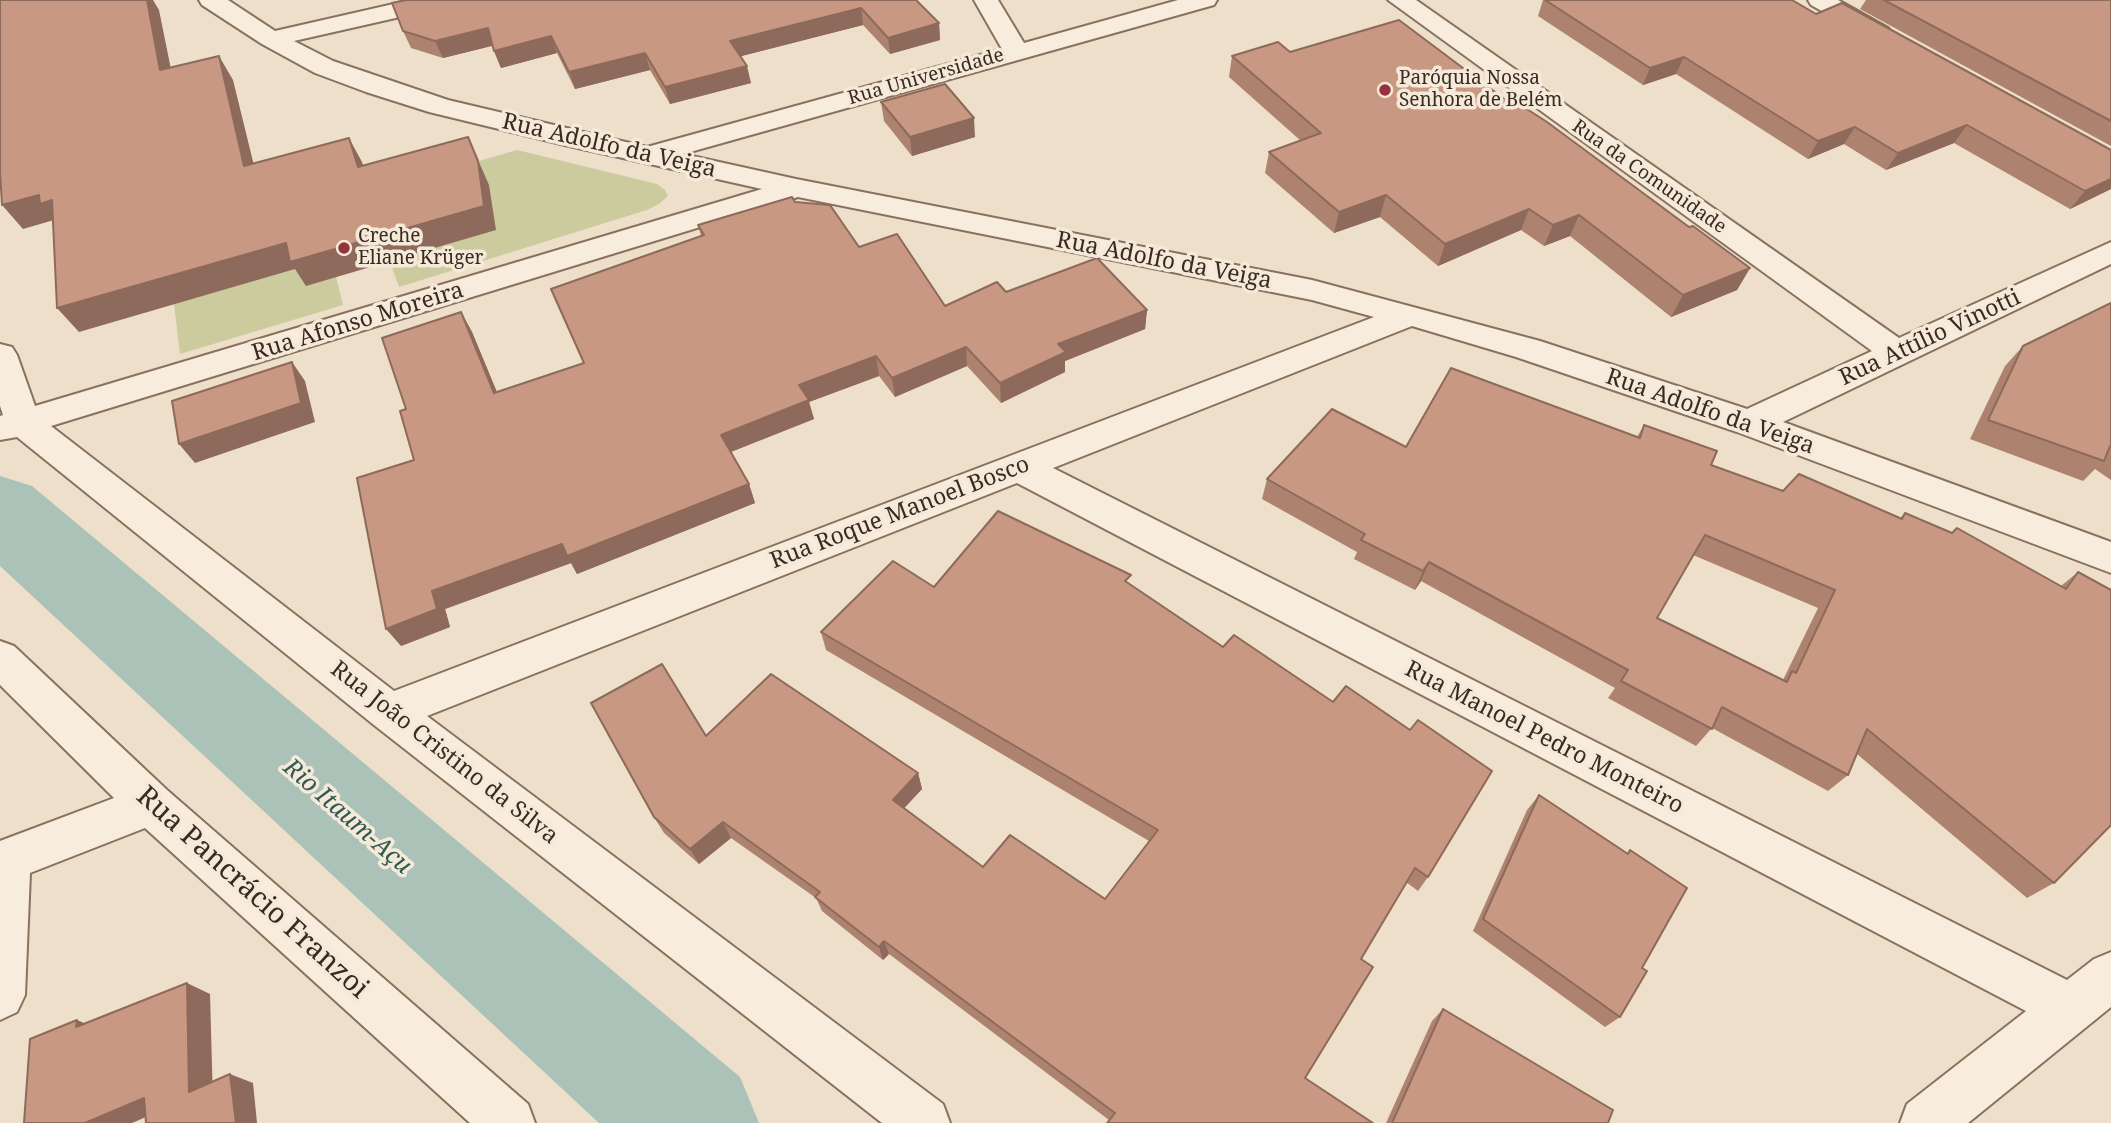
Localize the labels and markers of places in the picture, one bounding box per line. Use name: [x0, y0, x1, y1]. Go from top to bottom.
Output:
place label: Paróquia Nossa Senhora de Belém: [1399, 68, 1562, 112]
marker: Paróquia Nossa Senhora de Belém: [1377, 82, 1393, 98]
place label: Creche Eliane Krüger: [358, 226, 484, 270]
marker: Creche Eliane Krüger: [336, 240, 352, 256]

